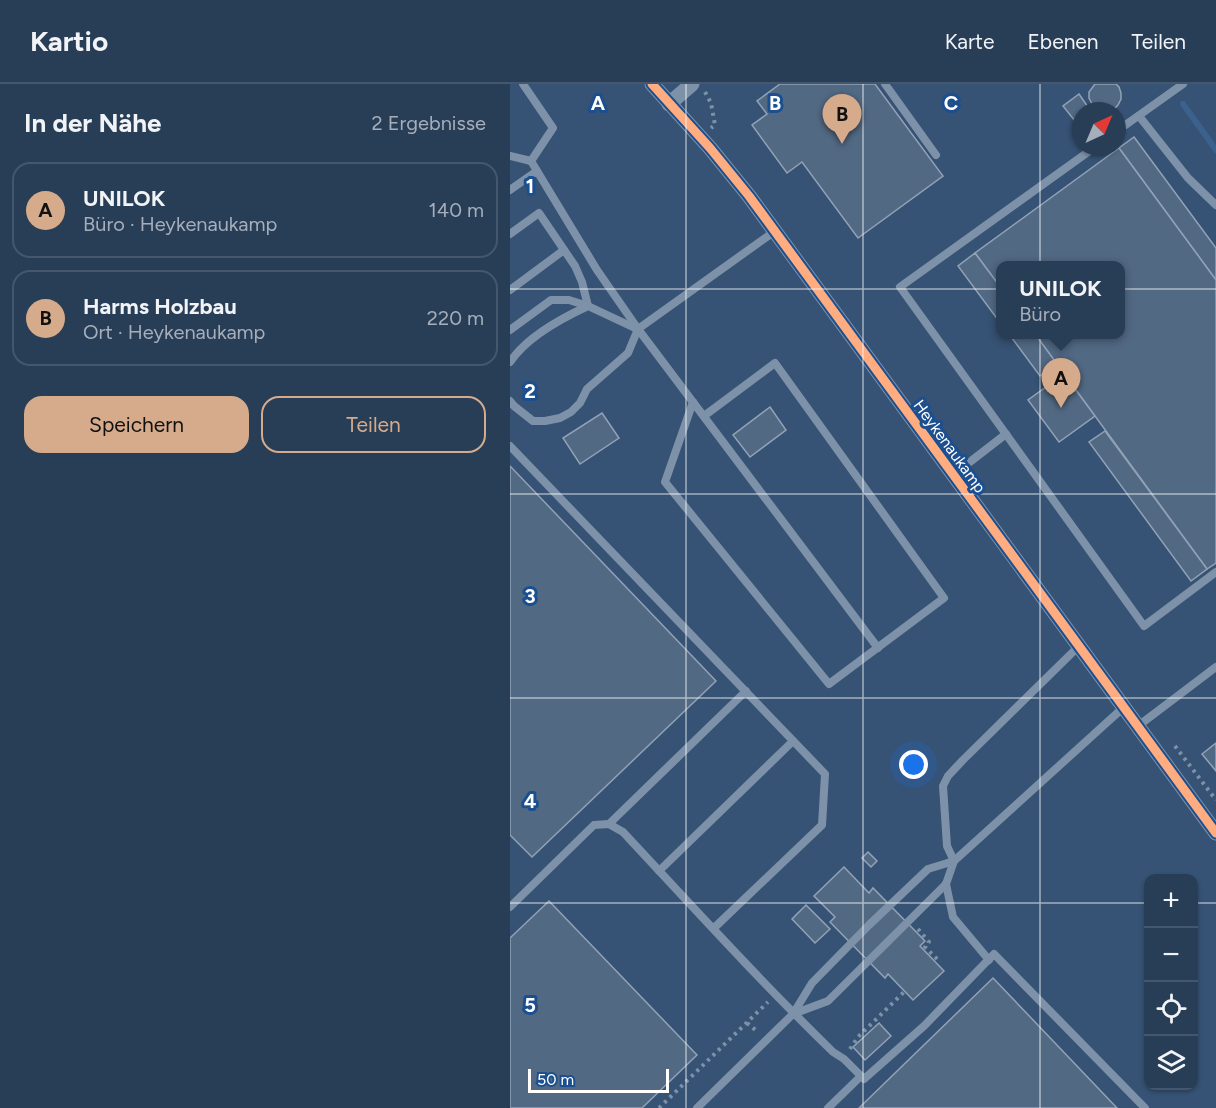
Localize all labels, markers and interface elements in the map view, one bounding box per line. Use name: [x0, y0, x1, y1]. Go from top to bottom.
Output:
text: Kartio: [30, 24, 108, 58]
text: Karte: [945, 29, 994, 54]
text: Ebenen: [1027, 29, 1099, 54]
text: Teilen: [1132, 29, 1186, 54]
text: A: [591, 91, 606, 115]
text: B: [769, 91, 781, 115]
text: C: [944, 91, 958, 115]
pin: B: [822, 94, 862, 144]
north arrow: [1072, 102, 1126, 156]
text: In der Nähe: [24, 107, 161, 139]
text: 2 Ergebnisse: [372, 111, 486, 135]
text: 1: [526, 174, 534, 198]
text: UNILOK: [83, 185, 165, 212]
text: A: [38, 198, 53, 222]
text: 140 m: [429, 198, 484, 222]
text: Büro · Heykenaukamp: [83, 212, 277, 236]
popup: [996, 261, 1125, 339]
text: UNILOK: [1019, 275, 1102, 302]
text: Harms Holzbau: [83, 293, 237, 320]
text: Büro: [1019, 302, 1061, 326]
text: B: [39, 306, 52, 330]
text: 220 m: [427, 306, 484, 330]
text: Ort · Heykenaukamp: [83, 320, 265, 344]
pin: A: [1042, 358, 1080, 408]
text: 2: [524, 379, 536, 403]
button: Speichern: [24, 396, 249, 453]
button: Teilen: [261, 396, 486, 453]
street label: Heykenaukamp: [910, 396, 990, 496]
text: 3: [524, 584, 536, 608]
your location: [899, 750, 928, 779]
text: 4: [524, 789, 537, 813]
map controls: [1144, 874, 1198, 1090]
button: +: [1144, 874, 1198, 928]
button: −: [1144, 928, 1198, 982]
button: locate: [1144, 982, 1198, 1036]
text: 5: [524, 993, 536, 1017]
button: layers: [1144, 1036, 1198, 1090]
scale bar: [528, 1066, 669, 1094]
text: 50 m: [537, 1070, 574, 1089]

